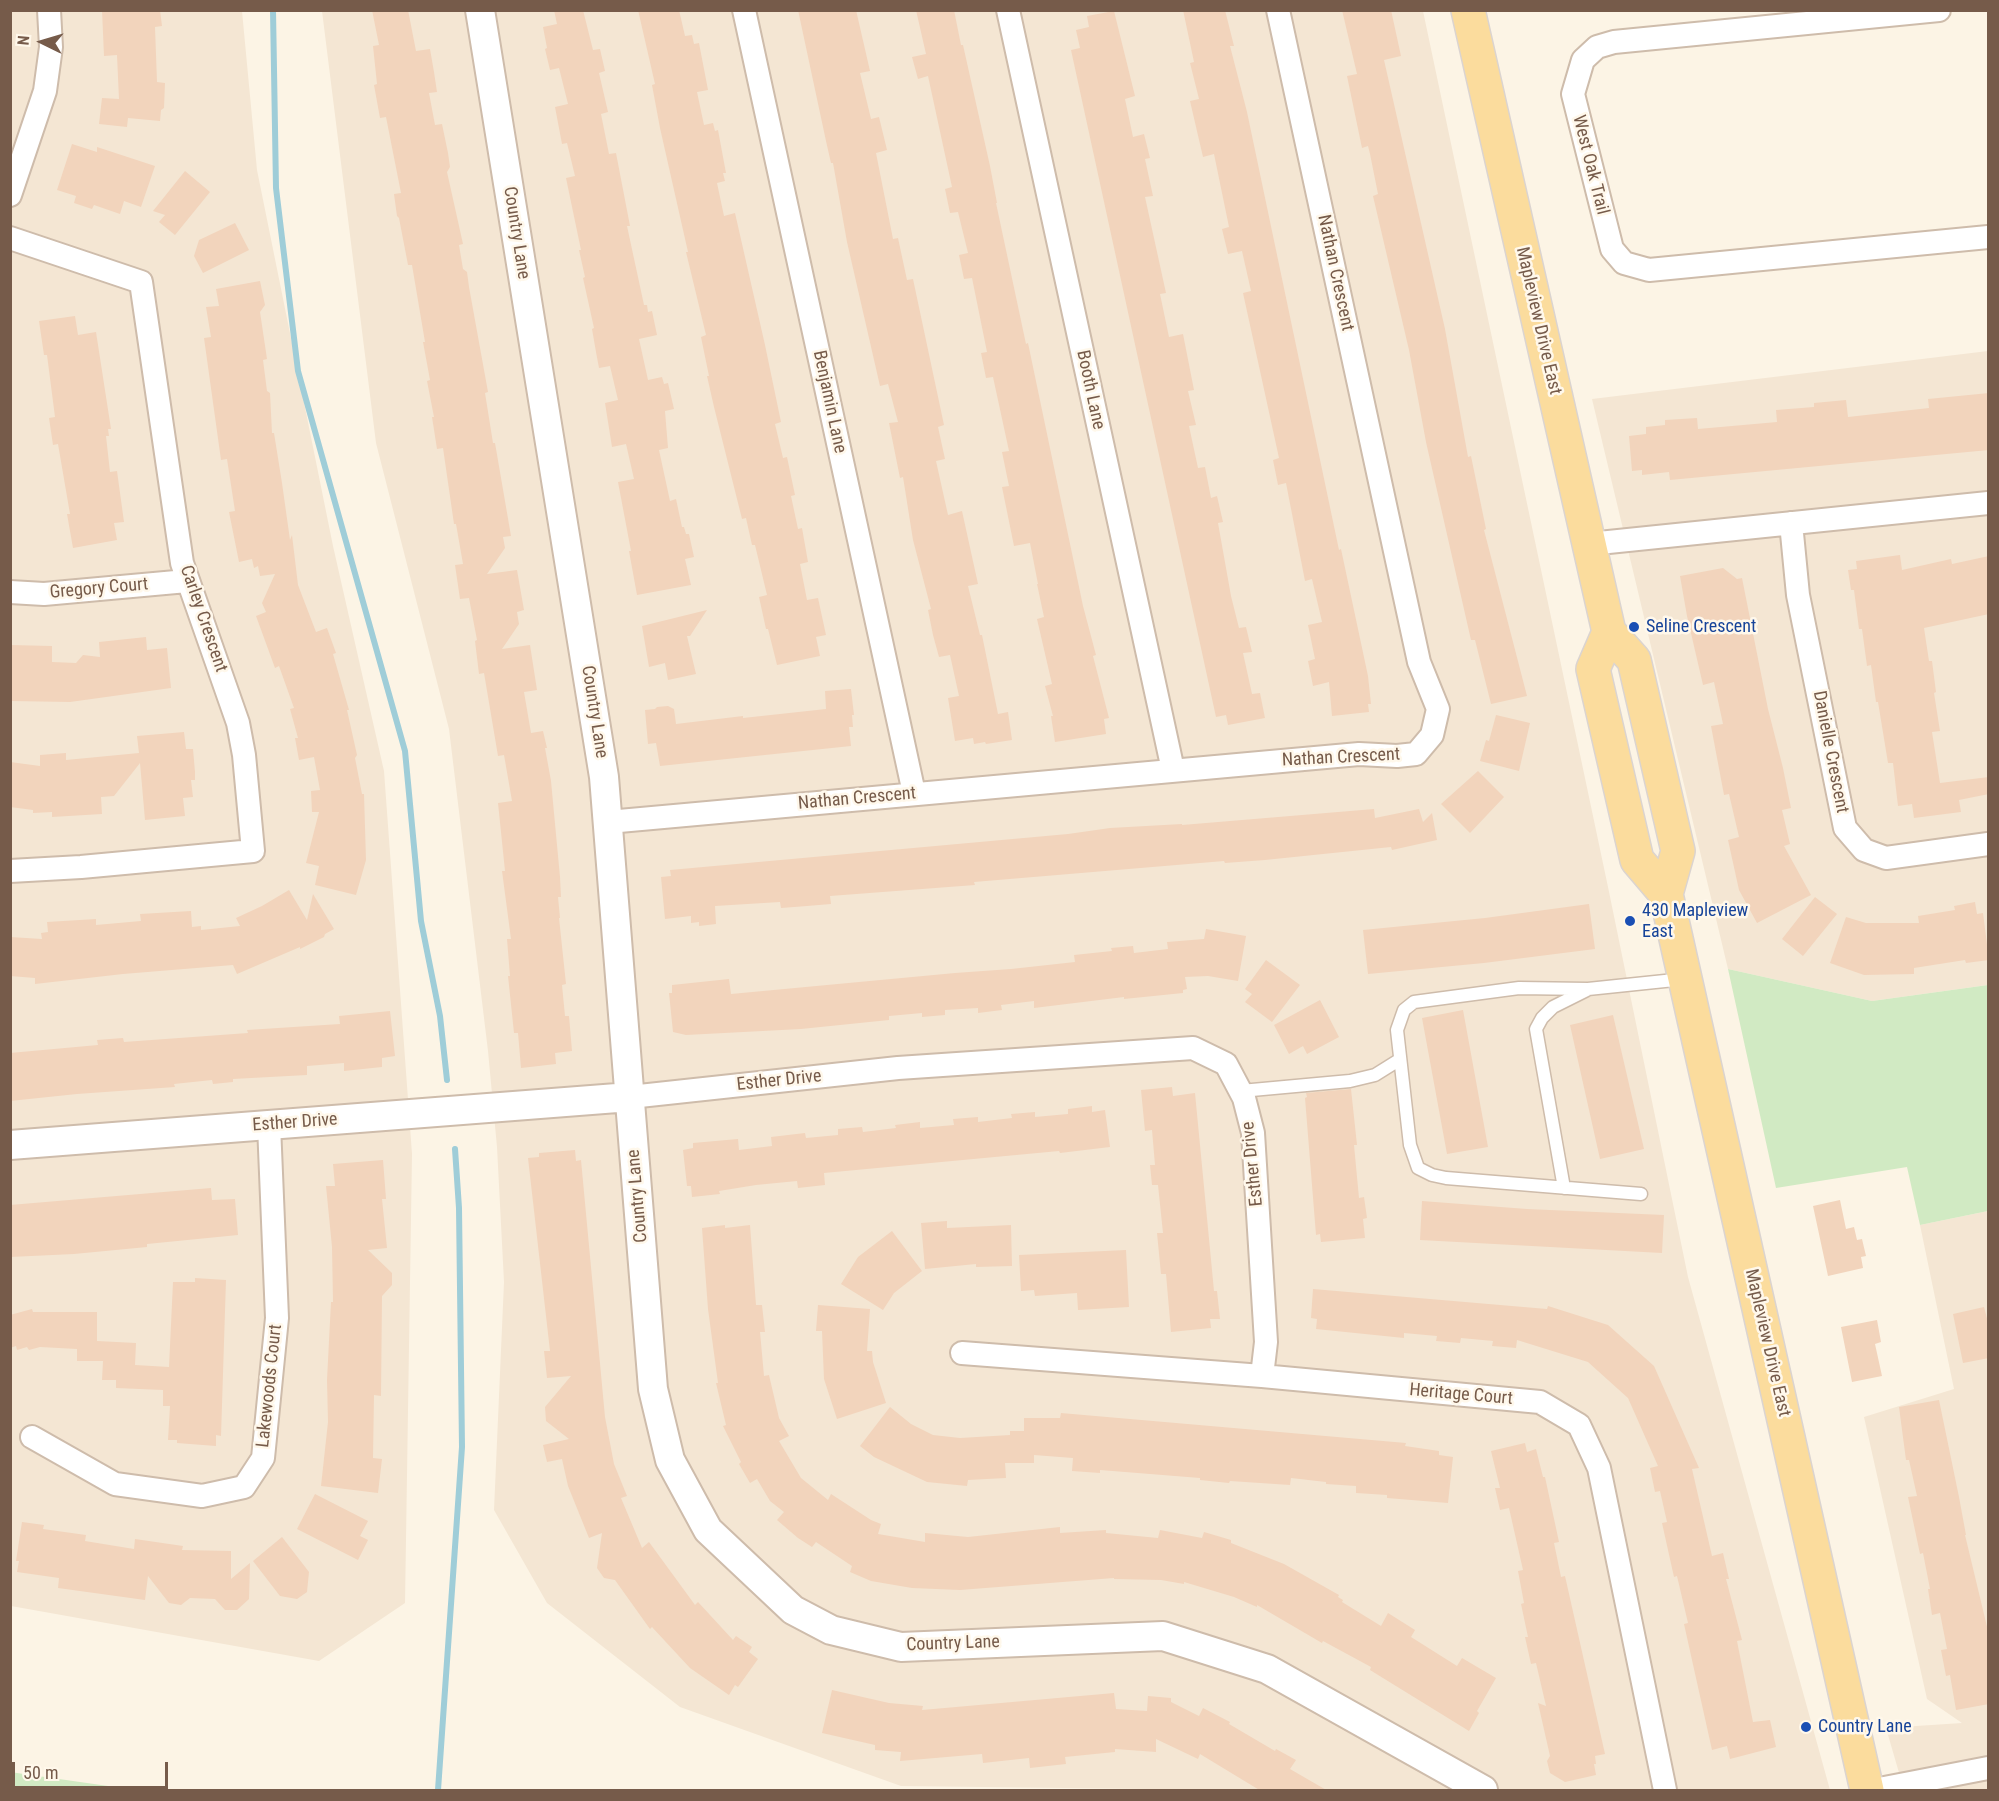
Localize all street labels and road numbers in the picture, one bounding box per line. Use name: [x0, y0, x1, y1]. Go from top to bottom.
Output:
street label: West Oak Trail: [1567, 113, 1613, 217]
street label: Country Lane: [498, 185, 534, 281]
street label: Nathan Crescent: [1312, 213, 1358, 333]
street label: Mapleview Drive East: [1511, 245, 1565, 397]
street label: Booth Lane: [1071, 348, 1109, 432]
street label: Benjamin Lane: [808, 349, 850, 455]
street label: Carley Crescent: [175, 563, 231, 675]
street label: Gregory Court: [49, 574, 149, 604]
street label: Country Lane: [576, 664, 612, 760]
street label: Danielle Crescent: [1808, 689, 1852, 815]
street label: Nathan Crescent: [1281, 744, 1401, 772]
street label: Nathan Crescent: [797, 783, 917, 815]
street label: Esther Drive: [736, 1066, 822, 1096]
street label: Esther Drive: [252, 1109, 338, 1137]
street label: Esther Drive: [1238, 1121, 1268, 1207]
street label: Country Lane: [623, 1148, 653, 1244]
street label: Mapleview Drive East: [1740, 1267, 1794, 1419]
street label: Lakewoods Court: [253, 1323, 287, 1449]
street label: Heritage Court: [1408, 1380, 1514, 1410]
street label: Country Lane: [906, 1632, 1000, 1656]

